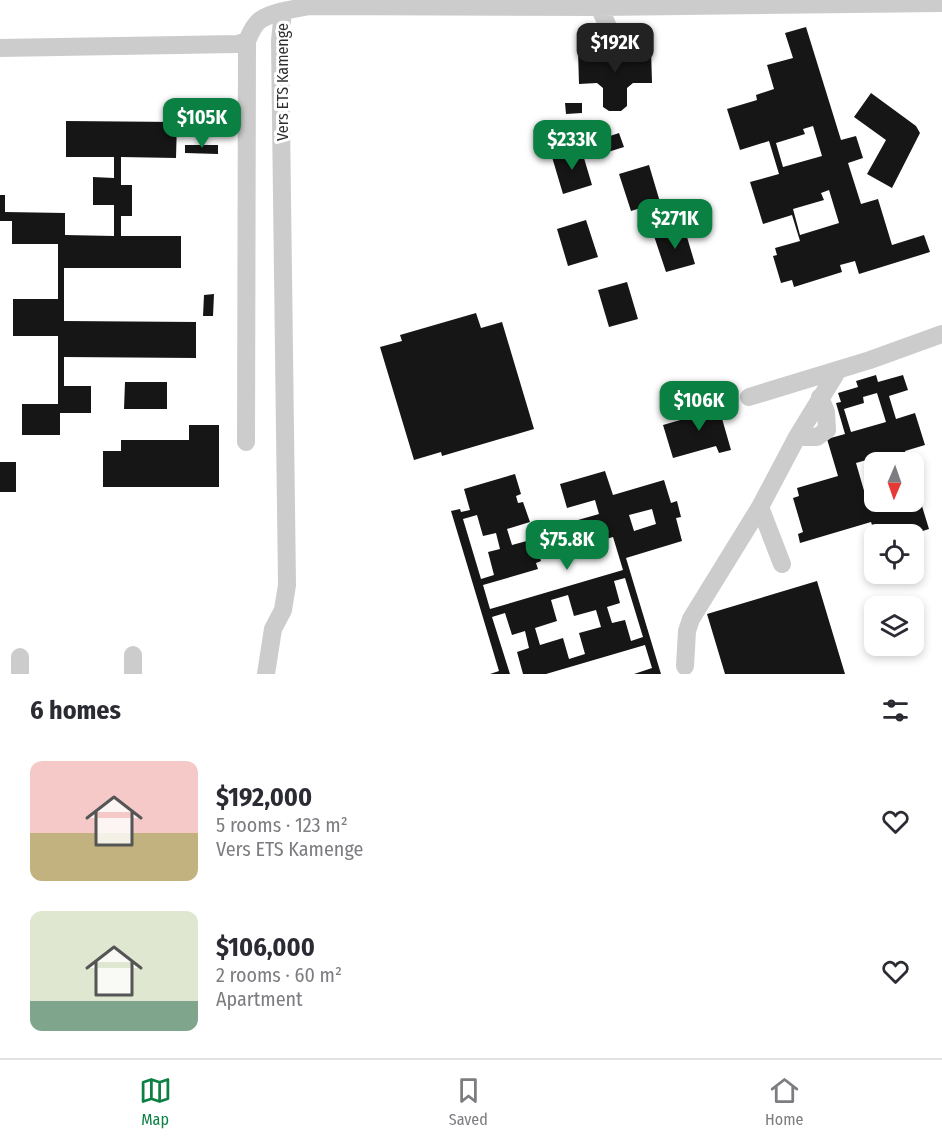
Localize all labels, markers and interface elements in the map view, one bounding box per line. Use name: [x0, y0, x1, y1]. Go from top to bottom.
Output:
street label: Vers ETS Kamenge: [273, 23, 292, 141]
pin: $192K: [573, 23, 657, 74]
text: $192K: [591, 30, 639, 54]
pin: $105K: [160, 98, 244, 149]
text: $105K: [177, 105, 227, 129]
pin: $233K: [530, 120, 614, 171]
text: $233K: [547, 127, 597, 151]
pin: $271K: [633, 199, 717, 250]
text: $271K: [651, 206, 699, 230]
pin: $106K: [657, 381, 741, 432]
text: $106K: [674, 388, 724, 412]
north arrow: [864, 452, 924, 512]
map controls: [864, 452, 924, 656]
pin: $75.8K: [518, 520, 616, 571]
button: locate: [864, 524, 924, 584]
text: $75.8K: [540, 527, 594, 551]
button: layers: [864, 596, 924, 656]
icon: filters: [879, 694, 912, 727]
text: 6 homes: [30, 695, 121, 726]
text: $192,000: [216, 782, 312, 813]
icon: home: [78, 785, 150, 857]
icon: heart: [879, 805, 912, 838]
text: 5 rooms · 123 m²: [216, 813, 348, 837]
text: Vers ETS Kamenge: [216, 837, 363, 861]
text: $106,000: [216, 932, 315, 963]
icon: home: [78, 935, 150, 1007]
icon: heart: [879, 955, 912, 988]
text: 2 rooms · 60 m²: [216, 963, 342, 987]
text: Apartment: [216, 987, 303, 1011]
tab: Map: [139, 1074, 172, 1129]
tab: Saved: [449, 1074, 488, 1129]
tab: Home: [765, 1074, 803, 1129]

